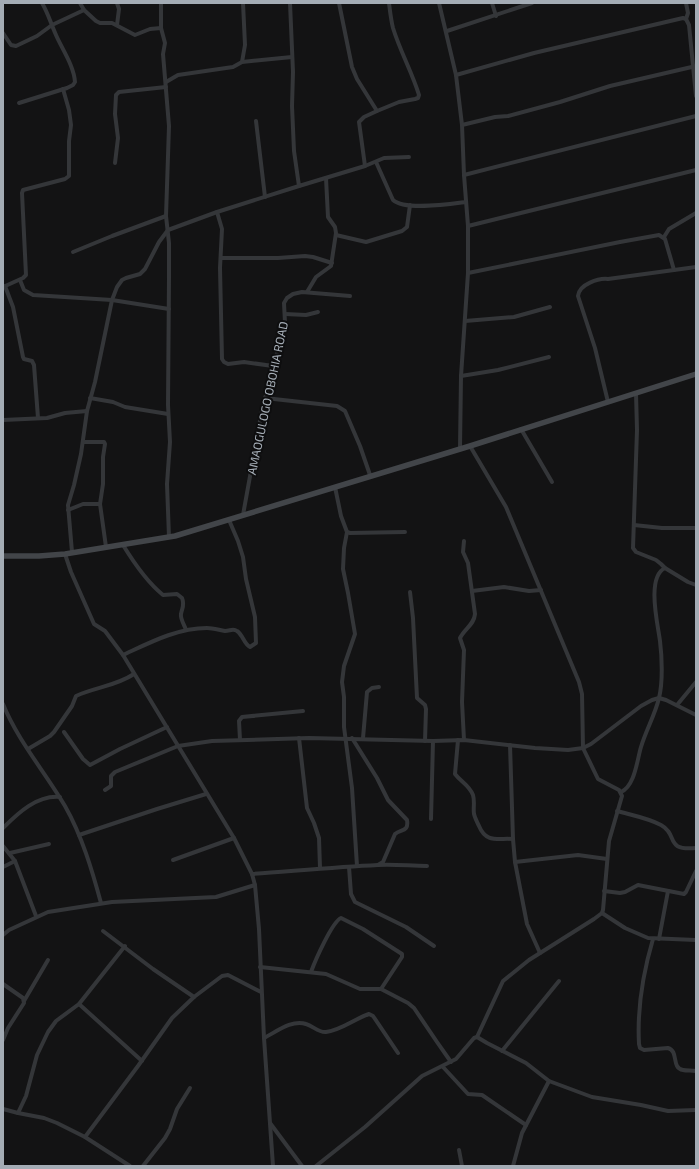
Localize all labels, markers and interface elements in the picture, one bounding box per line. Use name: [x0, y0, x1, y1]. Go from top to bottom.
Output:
street label: AMAOGULOGO OBOHIA ROAD: [244, 320, 290, 476]

